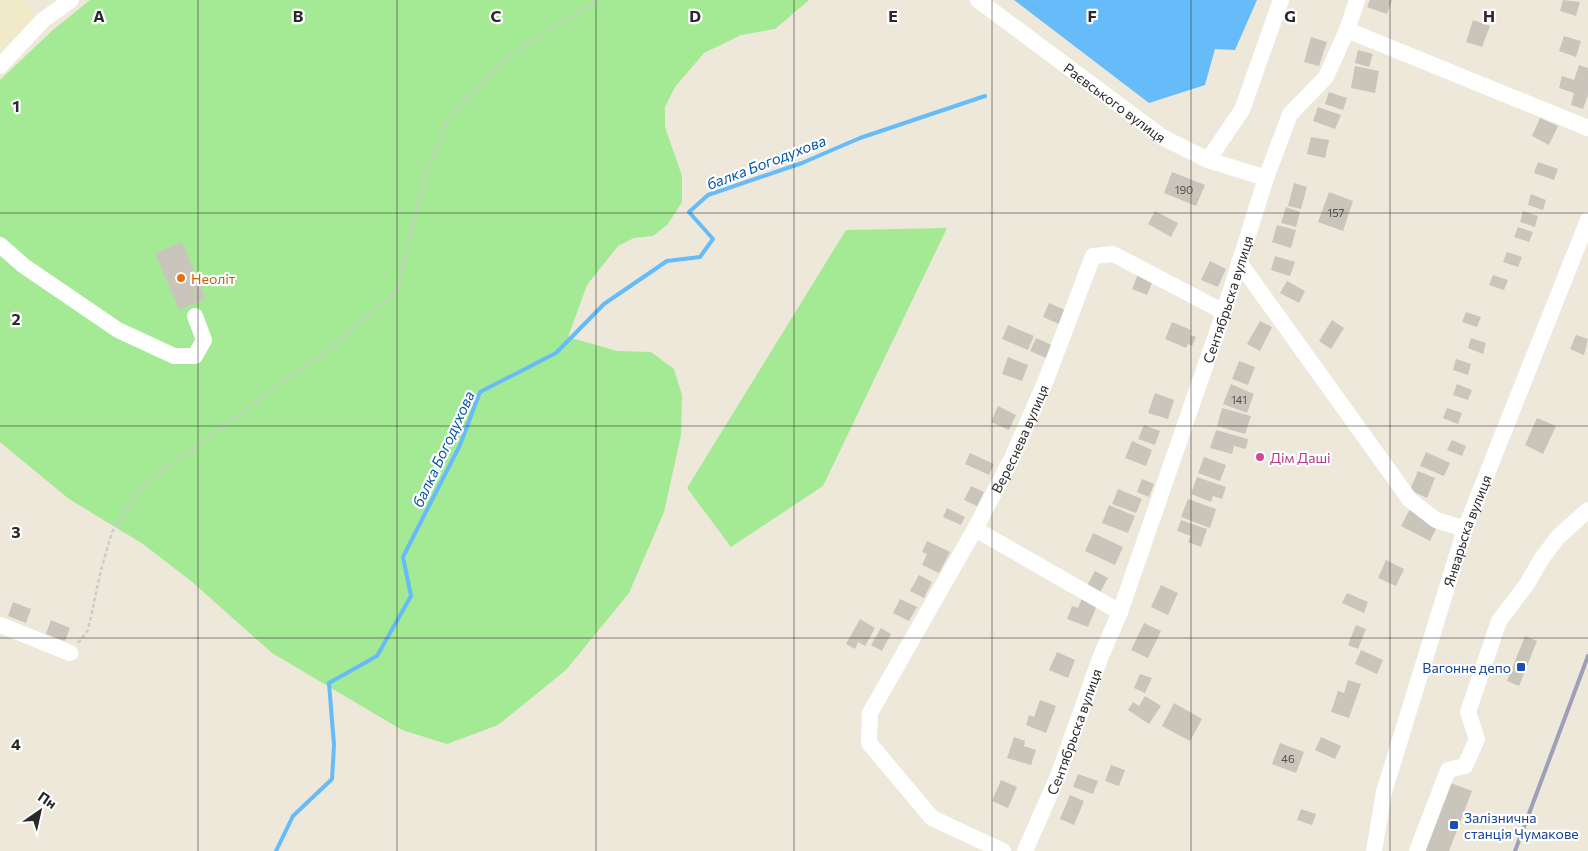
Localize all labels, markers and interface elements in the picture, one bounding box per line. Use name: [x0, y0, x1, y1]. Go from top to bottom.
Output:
text: A: [93, 6, 105, 25]
text: B: [293, 6, 304, 25]
text: C: [491, 6, 502, 25]
text: D: [689, 6, 701, 25]
text: E: [888, 6, 898, 25]
text: F: [1087, 6, 1097, 25]
text: G: [1284, 6, 1296, 25]
text: H: [1483, 6, 1495, 25]
street label: Раєвського вулиця: [1061, 59, 1170, 146]
text: 1: [12, 96, 20, 115]
water label: балка Богодухова: [704, 131, 828, 193]
house number: 190: [1175, 183, 1193, 196]
house number: 157: [1328, 206, 1345, 219]
street label: Сентябрьска вулиця: [1198, 233, 1256, 365]
place label: Неоліт: [191, 270, 236, 287]
marker: Неоліт: [175, 272, 187, 284]
text: 2: [11, 309, 21, 328]
street label: Вереснева вулиця: [987, 382, 1052, 496]
water label: балка Богодухова: [408, 388, 478, 510]
house number: 141: [1231, 393, 1247, 406]
place label: Дім Даші: [1270, 449, 1331, 466]
marker: Дім Даші: [1254, 451, 1266, 463]
street label: Январьска вулиця: [1439, 472, 1494, 589]
text: 3: [11, 522, 21, 541]
place label: Вагонне депо: [1422, 659, 1511, 676]
marker: Вагонне депо: [1515, 661, 1527, 673]
street label: Сентябрьска вулиця: [1042, 666, 1104, 797]
text: 4: [11, 734, 21, 753]
house number: 46: [1281, 752, 1295, 765]
north arrow: [15, 786, 65, 836]
text: Пн: [35, 788, 60, 812]
place label: Залізнична станція Чумакове: [1464, 809, 1579, 842]
marker: Залізнична станція Чумакове: [1448, 819, 1460, 831]

